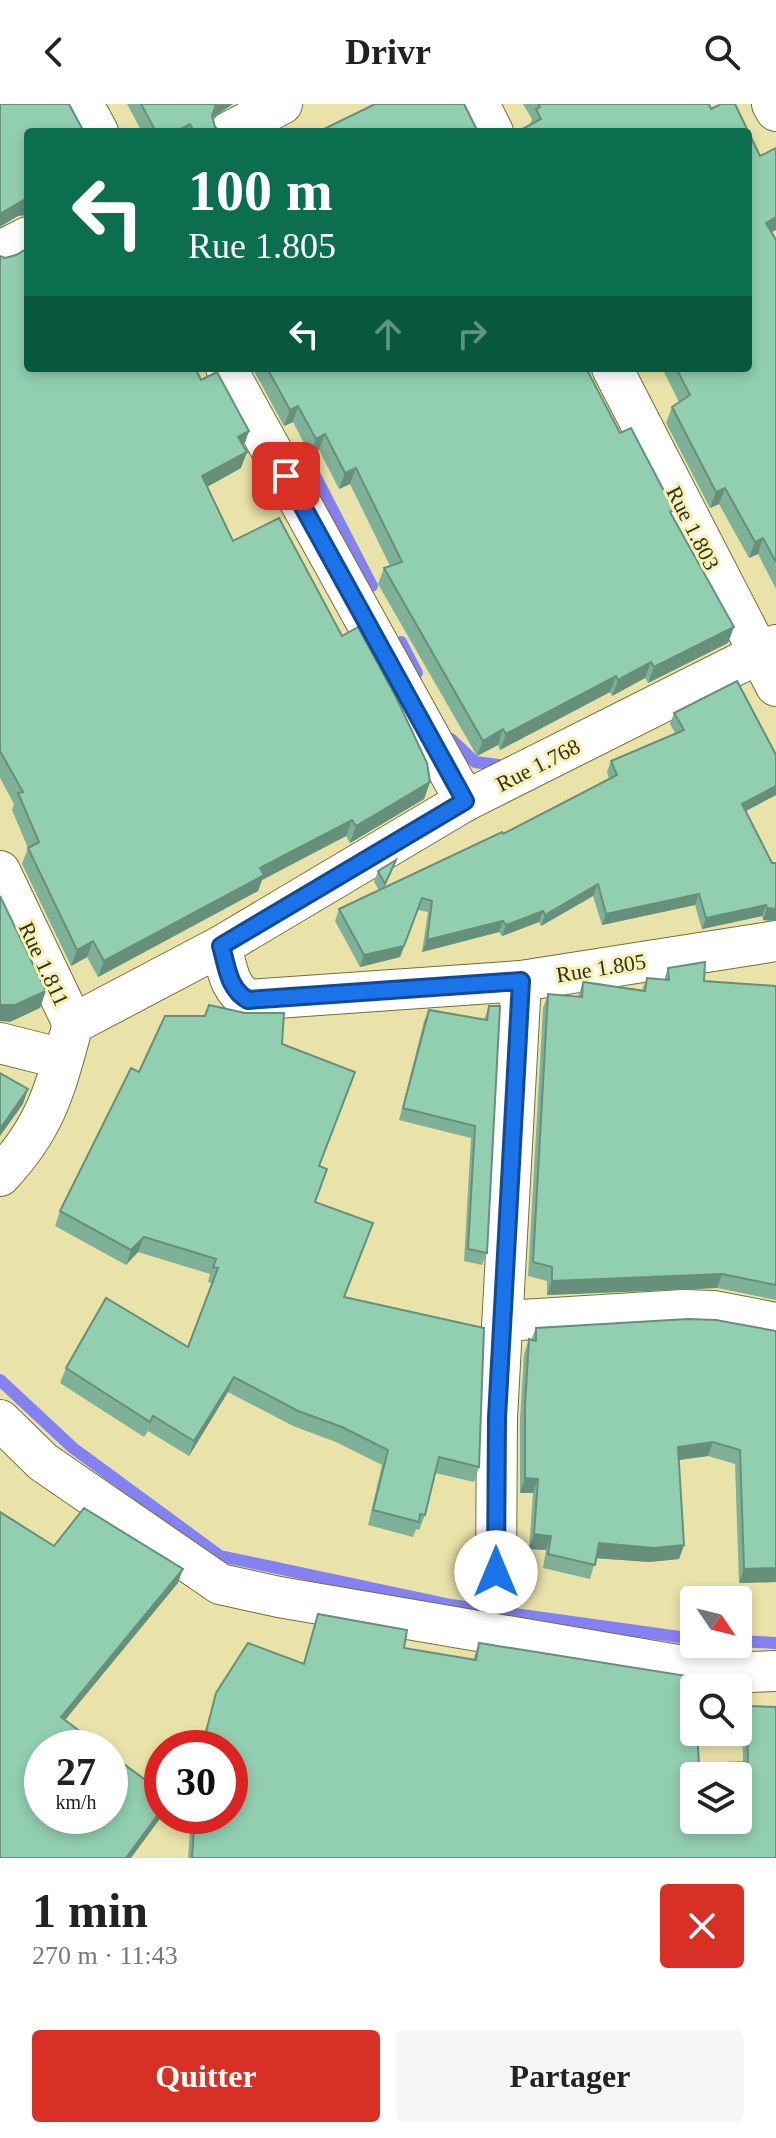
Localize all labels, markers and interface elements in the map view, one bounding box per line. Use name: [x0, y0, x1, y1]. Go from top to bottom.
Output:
icon: back: [32, 30, 76, 74]
icon: search: [700, 30, 744, 74]
text: Drivr: [345, 32, 431, 72]
icon: left: [56, 160, 160, 264]
text: 100 m: [188, 160, 333, 222]
text: Rue 1.805: [188, 226, 336, 266]
icon: left: [282, 312, 326, 356]
icon: ahead: [366, 312, 410, 356]
icon: right: [450, 312, 494, 356]
pin: [252, 442, 320, 510]
icon: arrive: [264, 454, 308, 498]
street label: Rue 1.803: [661, 482, 725, 574]
street label: Rue 1.768: [492, 733, 584, 797]
street label: Rue 1.811: [14, 918, 74, 1010]
street label: Rue 1.805: [554, 949, 648, 987]
position arrow: [454, 1530, 538, 1614]
north arrow: [680, 1586, 752, 1658]
map controls: [680, 1586, 752, 1834]
button: search: [680, 1674, 752, 1746]
speed limit sign: 30: [144, 1730, 248, 1834]
text: 27: [56, 1749, 96, 1794]
button: layers: [680, 1762, 752, 1834]
text: km/h: [55, 1791, 97, 1813]
text: 1 min: [32, 1884, 148, 1937]
button: close: [660, 1884, 744, 1968]
text: 270 m · 11:43: [32, 1941, 178, 1970]
button: Quitter: [32, 2030, 380, 2122]
button: Partager: [396, 2030, 744, 2122]

